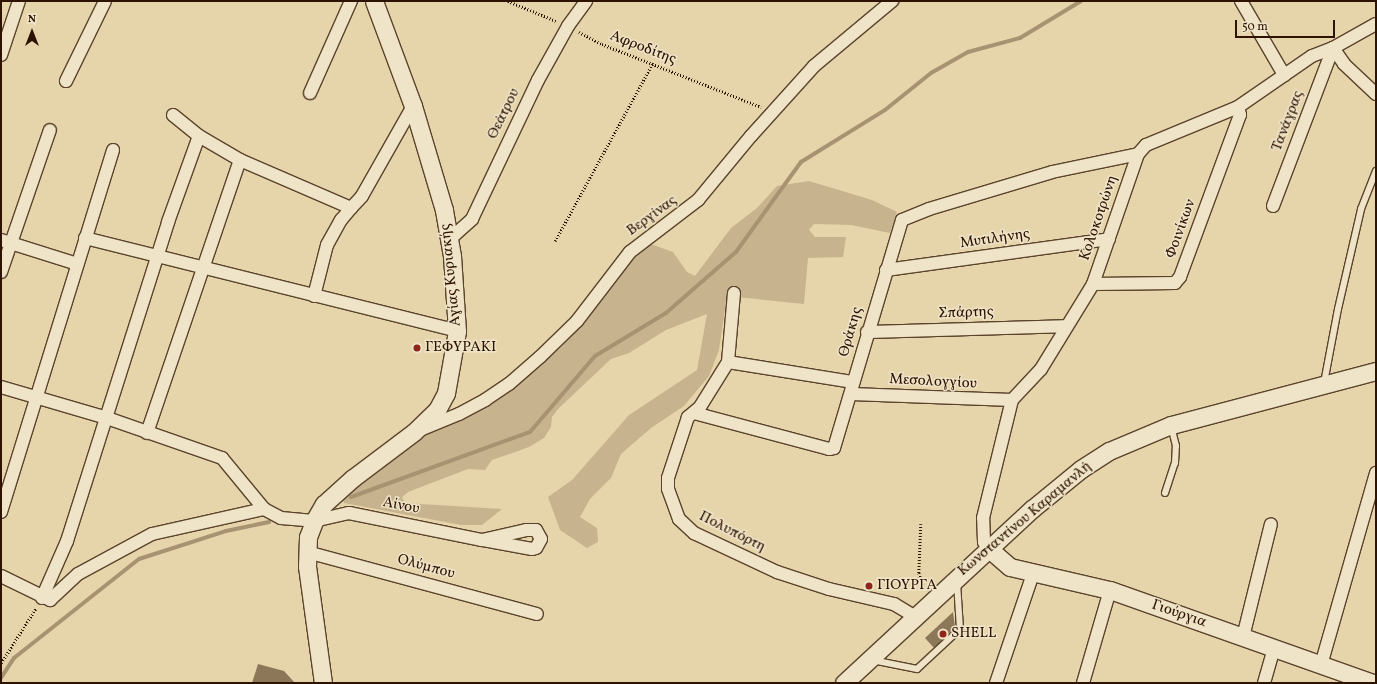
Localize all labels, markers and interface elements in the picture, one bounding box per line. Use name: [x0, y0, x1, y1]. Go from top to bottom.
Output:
north arrow: [12, 12, 52, 52]
text: N: [28, 12, 36, 27]
scale bar: [1237, 12, 1337, 38]
text: 50 m: [1242, 19, 1268, 35]
street label: Αφροδίτης: [607, 27, 679, 69]
street label: Θεάτρου: [484, 86, 524, 142]
street label: Τανάγρας: [1268, 88, 1308, 154]
street label: Κολοκοτρώνη: [1076, 173, 1122, 263]
street label: Βεργίνας: [623, 192, 681, 240]
street label: Φοινίκων: [1162, 197, 1200, 261]
street label: Αγίας Κυριακής: [437, 223, 465, 327]
street label: Μυτιλήνης: [959, 225, 1031, 253]
street label: Σπάρτης: [938, 303, 994, 323]
street label: Θράκης: [835, 305, 867, 359]
place label: ΓΕΦΥΡΑΚΙ: [425, 339, 496, 357]
marker: ΓΕΦΥΡΑΚΙ: [412, 343, 422, 353]
street label: Μεσολογγίου: [889, 371, 977, 393]
street label: Κωνσταντίνου Καραμανλή: [954, 458, 1096, 580]
street label: Αίνου: [381, 494, 421, 518]
street label: Πολυπόρτη: [696, 508, 768, 556]
street label: Ολύμπου: [395, 551, 457, 583]
place label: ΓΙΟΥΡΓΑ: [877, 577, 937, 595]
marker: ΓΙΟΥΡΓΑ: [864, 581, 874, 591]
street label: Γιούργια: [1149, 596, 1209, 632]
place label: SHELL: [951, 625, 996, 643]
marker: SHELL: [938, 629, 948, 639]

